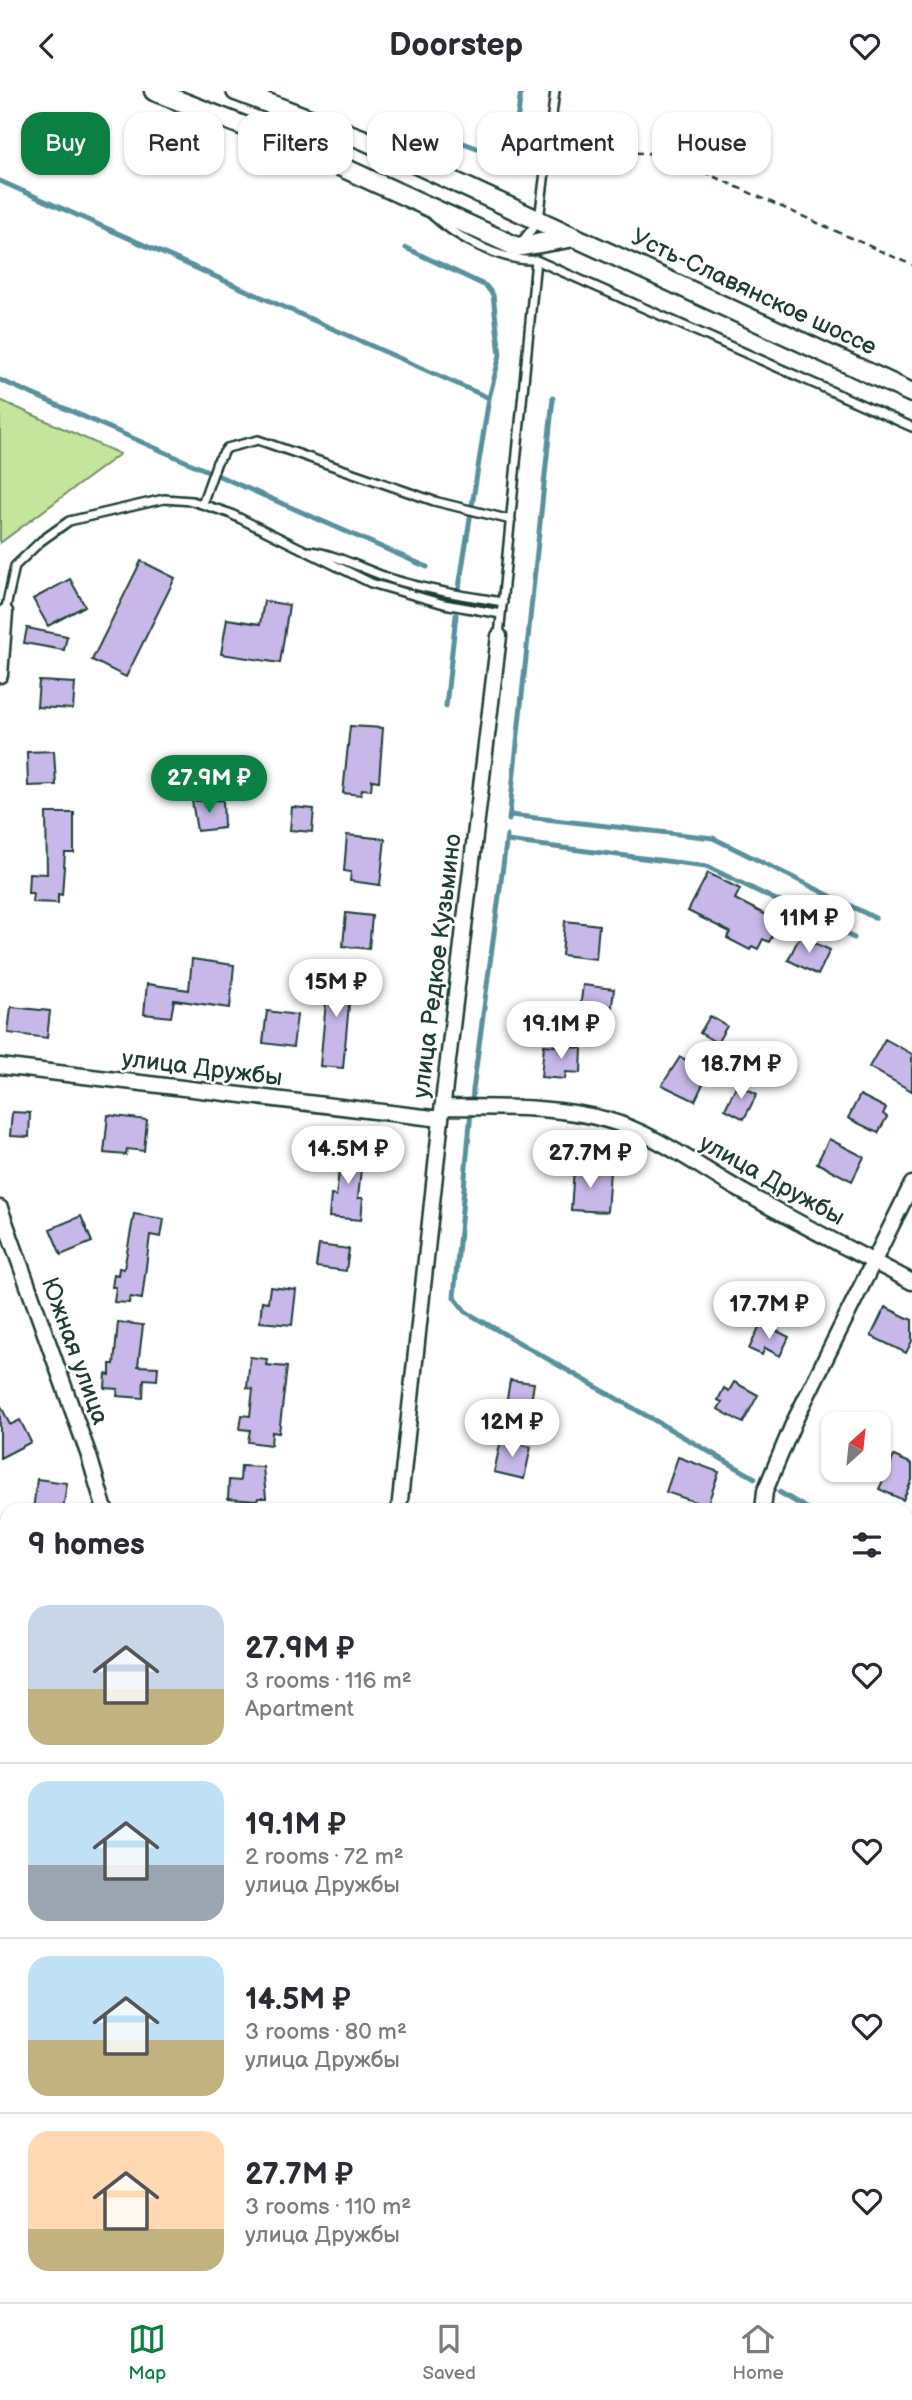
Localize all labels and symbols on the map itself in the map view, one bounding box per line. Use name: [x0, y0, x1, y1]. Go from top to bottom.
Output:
street label: Усть-Славянское шоссе: [627, 222, 881, 362]
pin: 27.9M ₽: [144, 755, 274, 815]
street label: улица Редкое Кузьмино: [406, 832, 468, 1100]
pin: 11M ₽: [760, 895, 858, 955]
pin: 15M ₽: [287, 960, 385, 1019]
pin: 19.1M ₽: [496, 1002, 626, 1061]
pin: 18.7M ₽: [676, 1041, 806, 1101]
street label: улица Дружбы: [120, 1044, 284, 1092]
pin: 14.5M ₽: [283, 1127, 413, 1186]
street label: улица Дружбы: [694, 1128, 850, 1232]
pin: 27.7M ₽: [525, 1131, 655, 1190]
street label: Южная улица: [35, 1274, 115, 1428]
pin: 17.7M ₽: [704, 1281, 834, 1341]
pin: 12M ₽: [463, 1399, 561, 1459]
north arrow: [821, 1412, 891, 1482]

